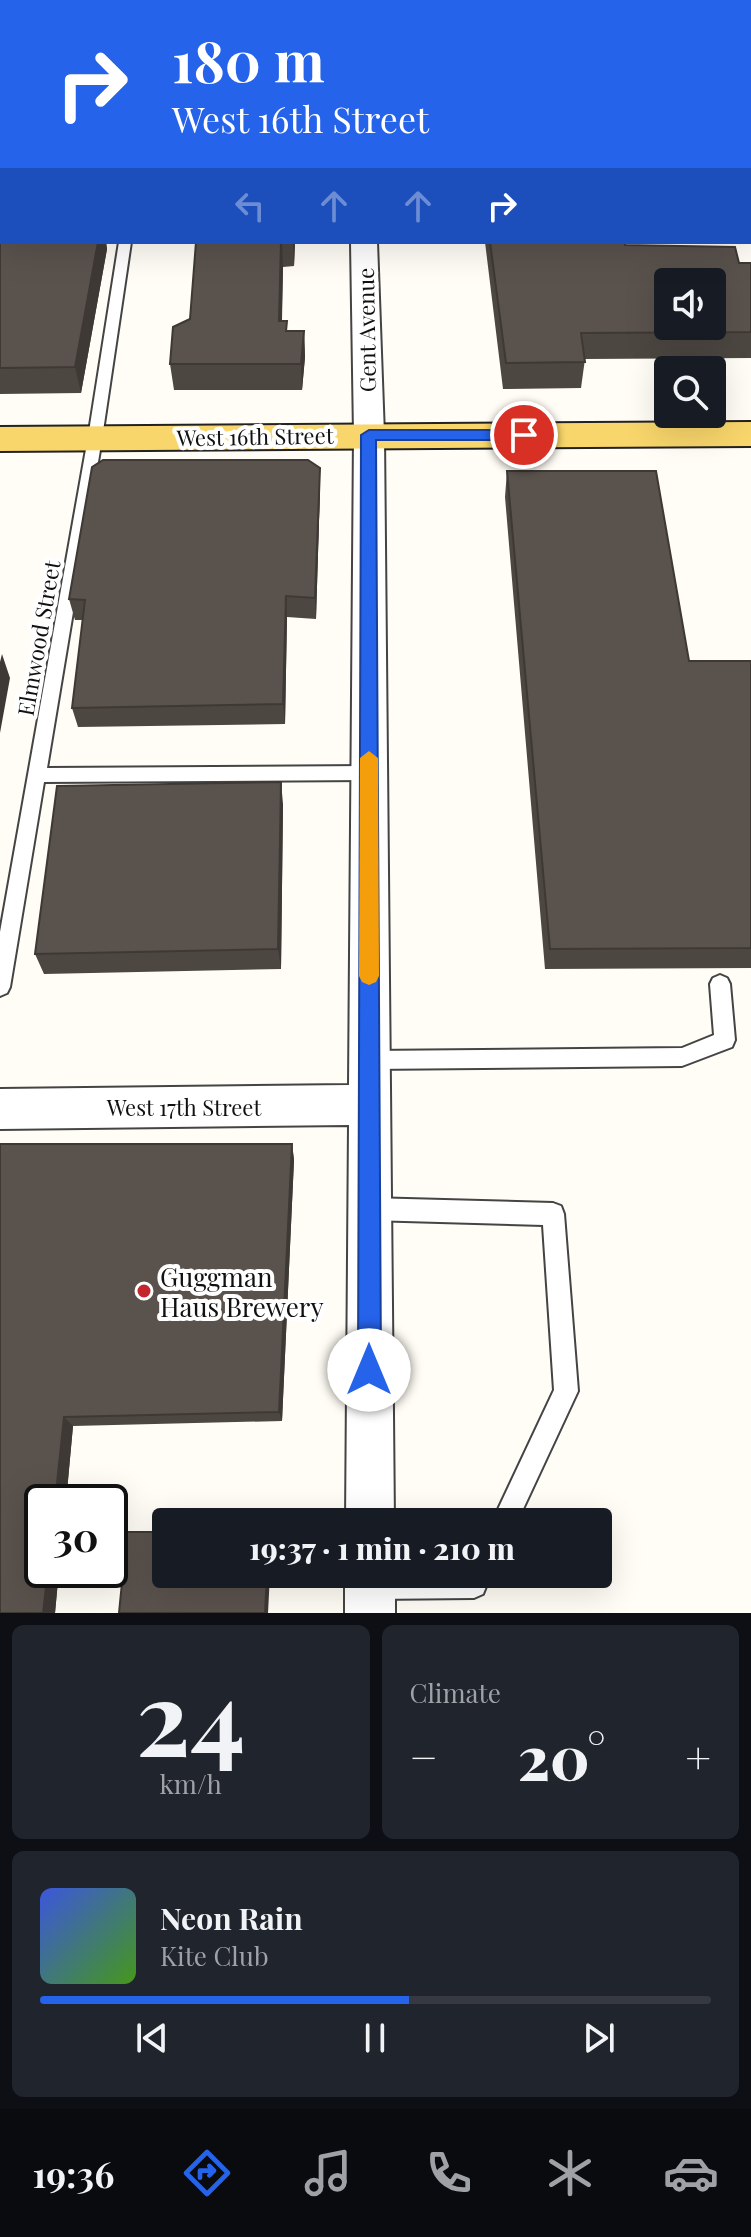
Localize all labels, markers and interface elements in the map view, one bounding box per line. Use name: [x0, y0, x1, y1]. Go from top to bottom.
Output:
text: 180 m: [172, 22, 325, 97]
icon: right: [40, 32, 144, 136]
text: West 16th Street: [172, 94, 429, 142]
icon: left: [228, 184, 272, 228]
icon: ahead: [312, 184, 356, 228]
icon: ahead: [396, 184, 440, 228]
icon: right: [480, 184, 524, 228]
street label: Gent Avenue: [350, 268, 382, 392]
map controls: [654, 268, 726, 428]
button: sound: [654, 268, 726, 340]
button: search: [654, 356, 726, 428]
pin: [490, 401, 558, 469]
icon: arrive: [502, 413, 546, 457]
street label: West 16th Street: [175, 420, 335, 452]
street label: Elmwood Street: [10, 557, 67, 718]
street label: West 17th Street: [106, 1092, 263, 1122]
place label: Guggman Haus Brewery: [160, 1259, 324, 1324]
marker: Guggman Haus Brewery: [135, 1282, 153, 1300]
position arrow: [327, 1328, 411, 1412]
speed limit sign: 30: [24, 1484, 128, 1588]
text: 19:37 · 1 min · 210 m: [249, 1528, 515, 1568]
text: 24: [136, 1644, 245, 1783]
text: Climate: [410, 1675, 501, 1710]
text: 20°: [518, 1715, 605, 1795]
text: −: [410, 1726, 438, 1785]
text: +: [685, 1726, 711, 1785]
text: km/h: [160, 1766, 222, 1801]
text: Neon Rain: [160, 1898, 303, 1938]
text: Kite Club: [160, 1938, 269, 1973]
icon: previous: [130, 2016, 174, 2060]
icon: pause: [353, 2016, 397, 2060]
icon: next: [577, 2016, 621, 2060]
icon: directions: [179, 2145, 235, 2201]
icon: music: [300, 2145, 356, 2201]
icon: phone: [421, 2145, 477, 2201]
icon: climate: [542, 2145, 598, 2201]
icon: car: [663, 2145, 719, 2201]
text: 19:36: [32, 2149, 114, 2197]

